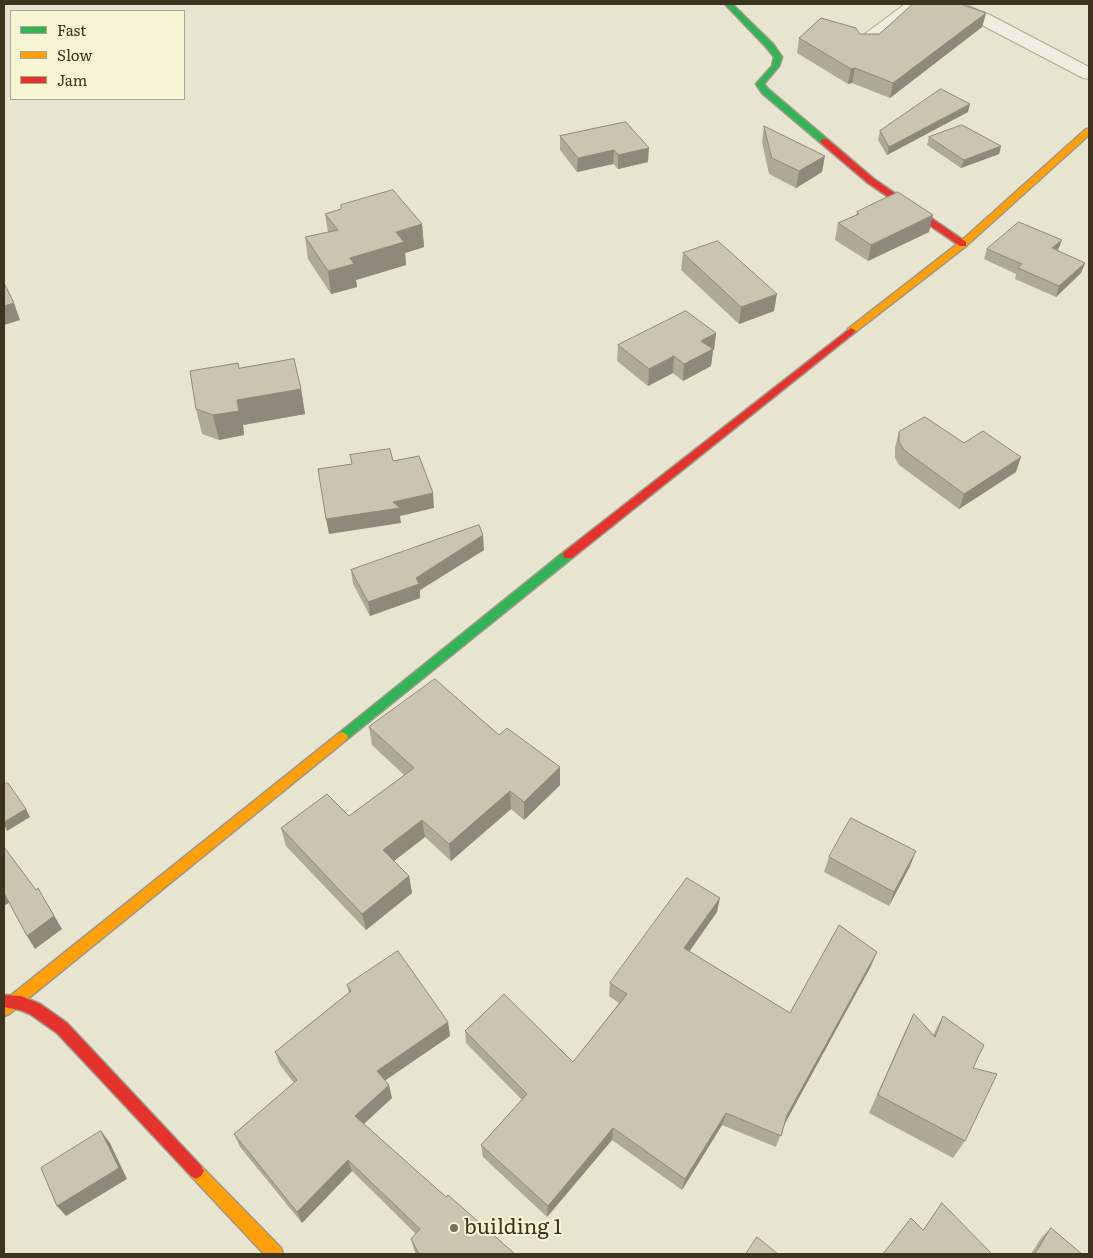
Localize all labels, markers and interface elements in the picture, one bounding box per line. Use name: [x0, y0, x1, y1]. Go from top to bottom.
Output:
legend: [10, 10, 185, 100]
text: Fast: [57, 18, 86, 41]
text: Slow: [57, 43, 92, 66]
text: Jam: [57, 68, 87, 91]
place label: building 1: [464, 1215, 562, 1241]
marker: building 1: [448, 1222, 460, 1234]

